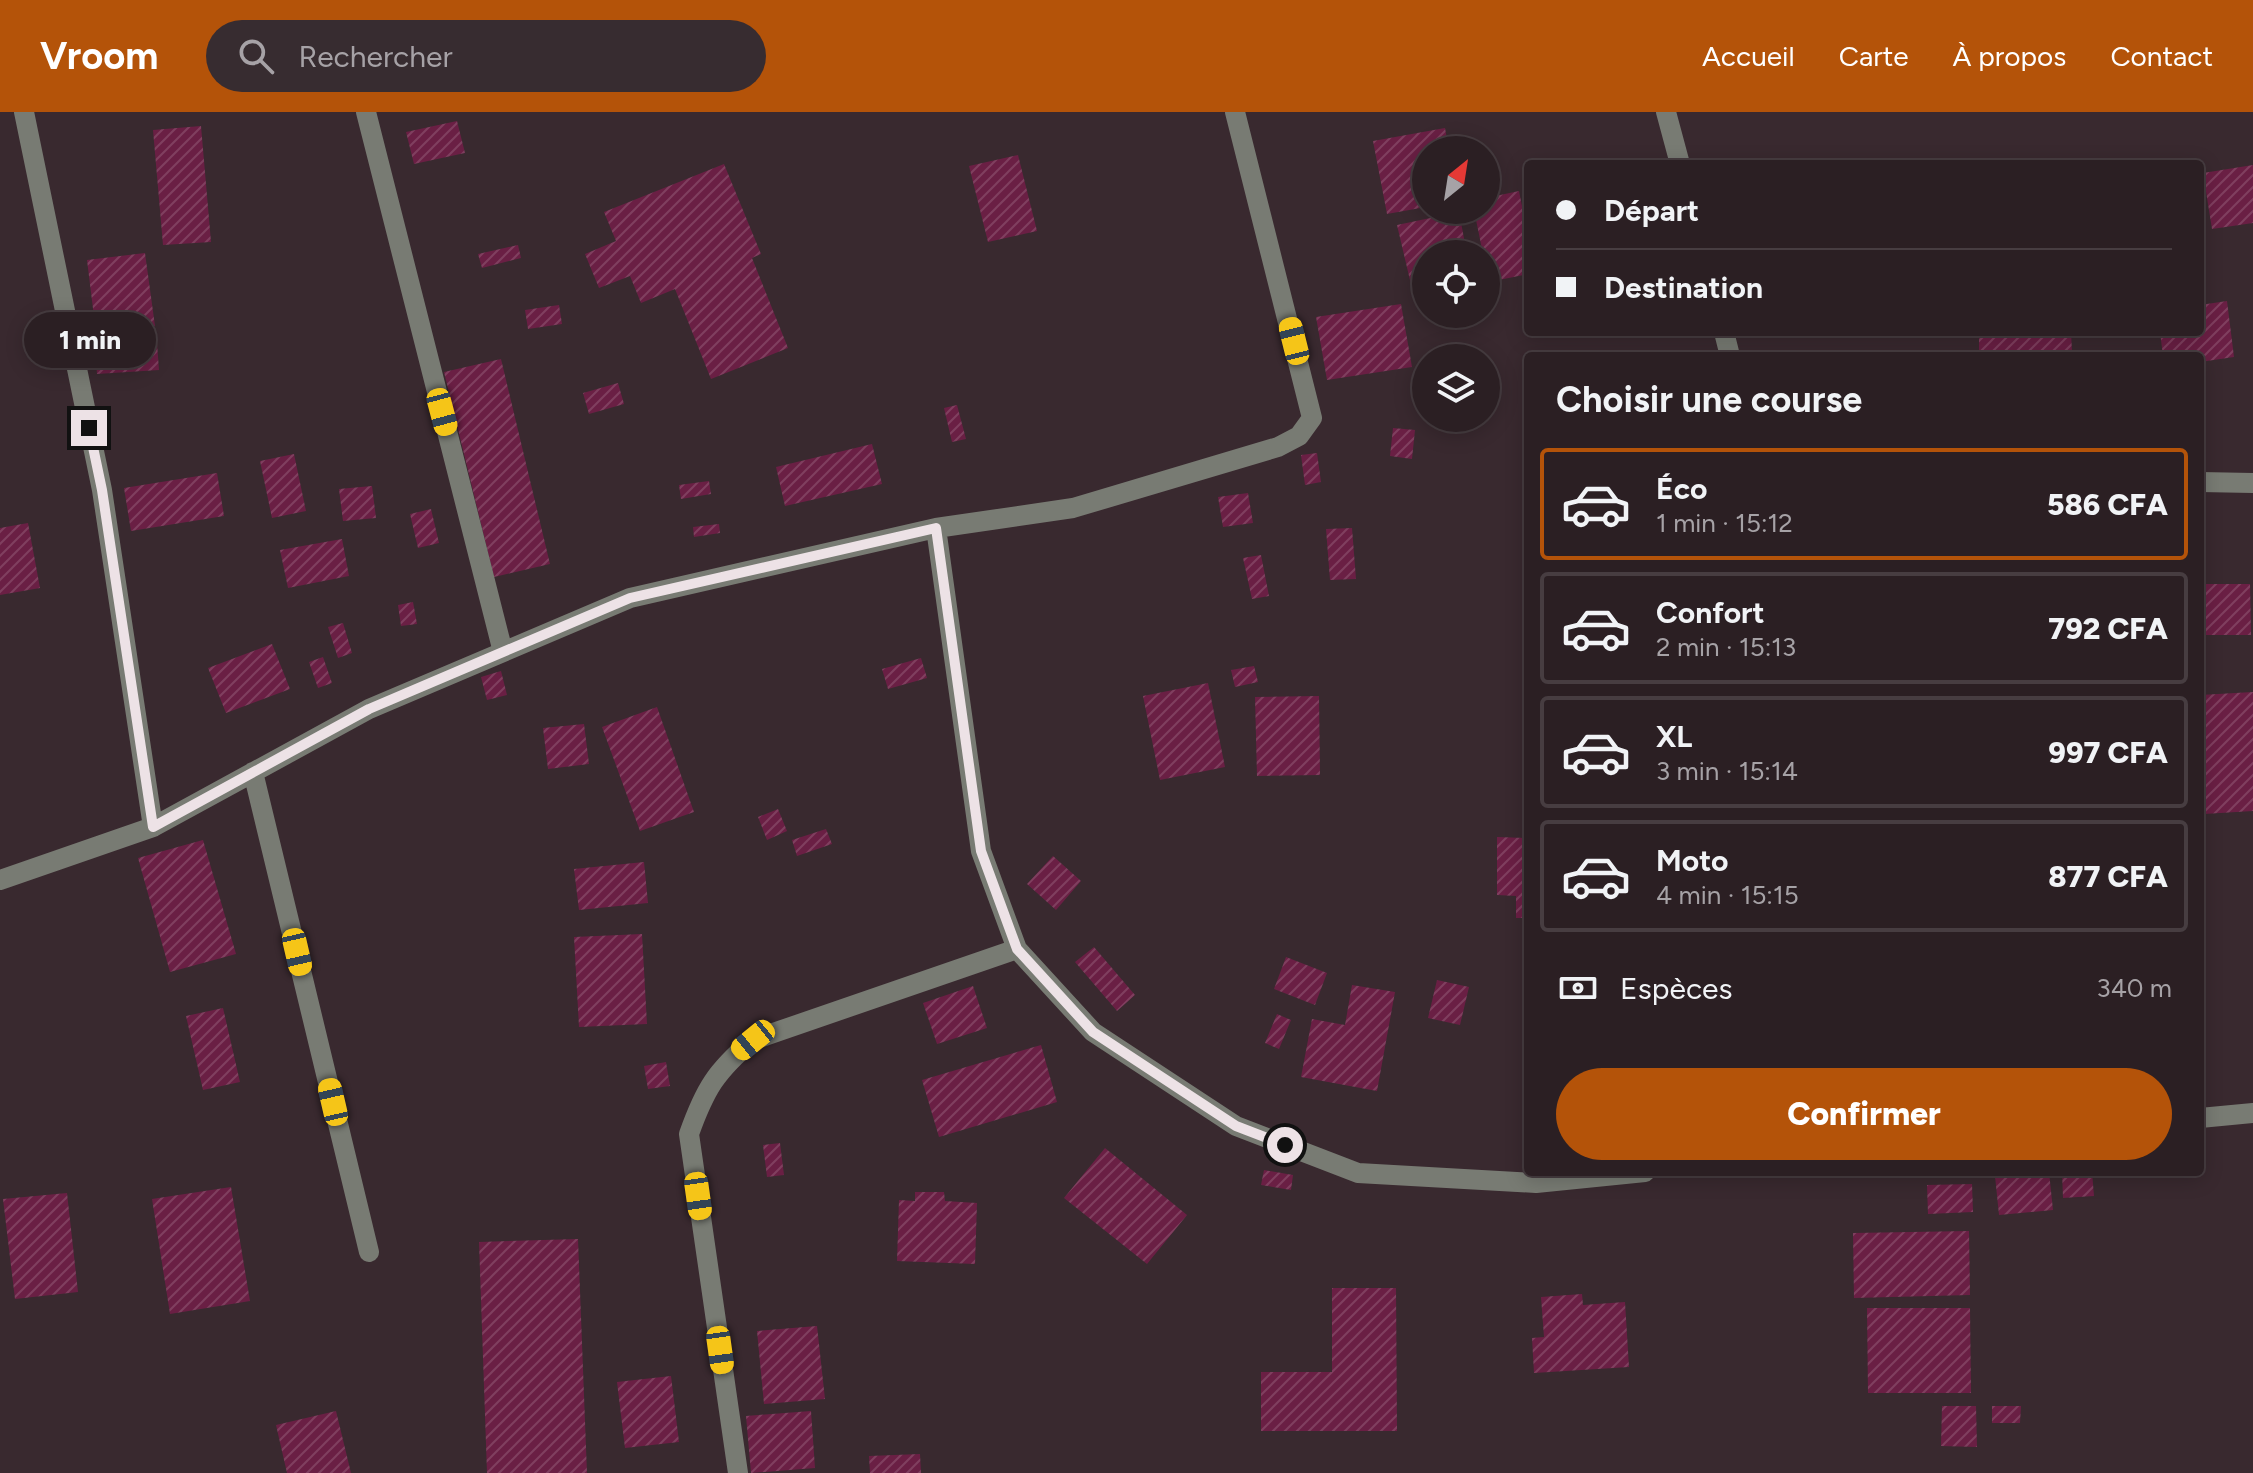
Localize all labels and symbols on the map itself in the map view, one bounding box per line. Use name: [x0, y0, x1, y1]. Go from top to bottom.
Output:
north arrow: [1412, 136, 1500, 224]
callout: 1 min: [23, 312, 155, 368]
car: [1277, 315, 1311, 367]
car: [424, 386, 460, 438]
route end: [71, 410, 107, 446]
car: [280, 926, 314, 978]
car: [727, 1016, 779, 1064]
car: [316, 1076, 350, 1128]
route start: [1267, 1127, 1303, 1163]
car: [683, 1171, 713, 1221]
car: [705, 1325, 735, 1375]

